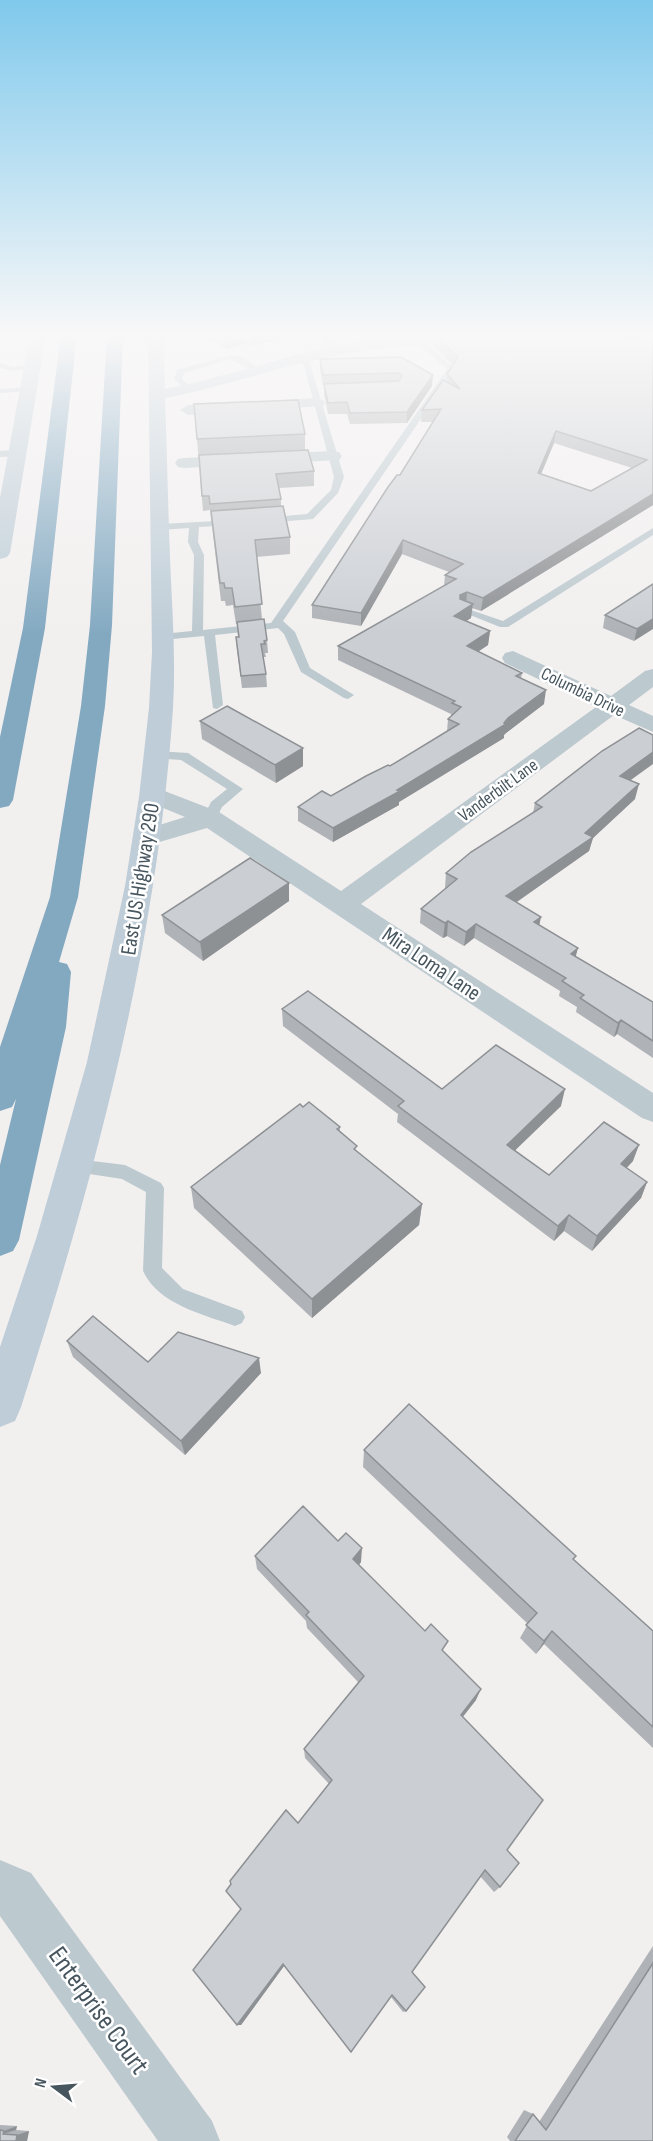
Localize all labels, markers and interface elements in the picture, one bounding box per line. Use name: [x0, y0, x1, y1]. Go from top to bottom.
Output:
street label: Columbia Drive: [538, 663, 628, 722]
street label: Vanderbilt Lane: [454, 755, 542, 826]
street label: East US Highway 290: [115, 801, 166, 957]
street label: Mira Loma Lane: [377, 921, 486, 1007]
street label: Enterprise Court: [41, 1941, 155, 2081]
north arrow: [24, 2057, 84, 2117]
text: N: [31, 2077, 51, 2090]

